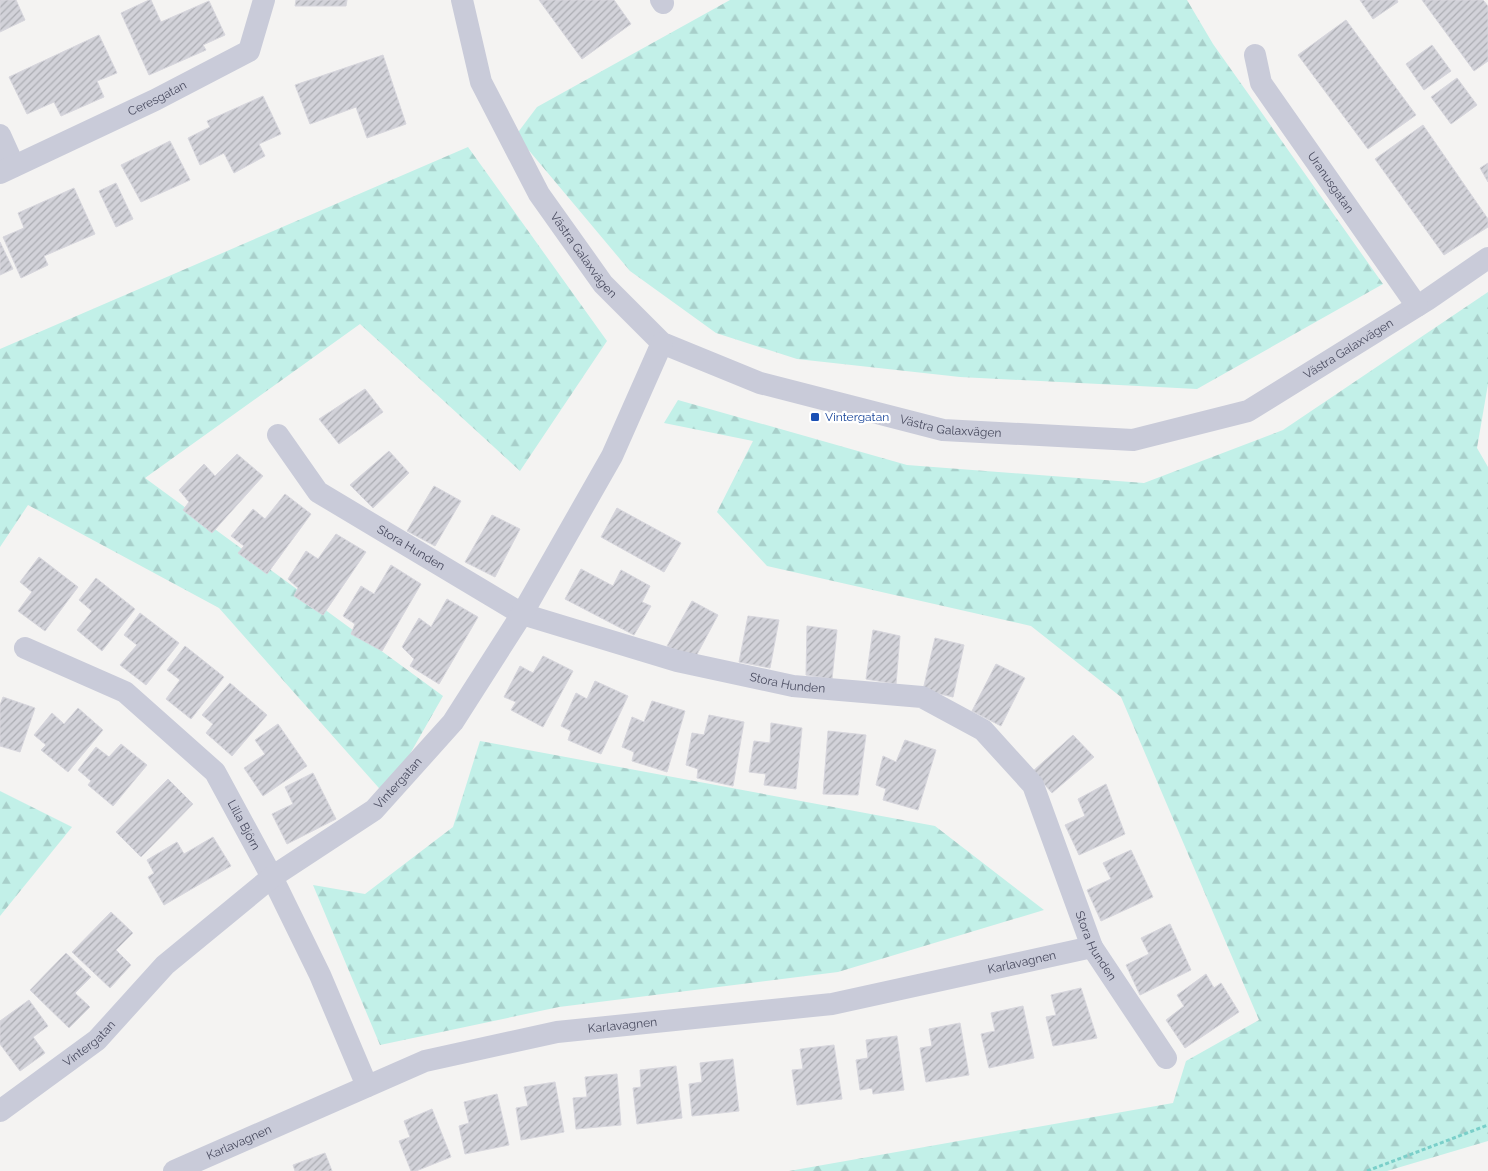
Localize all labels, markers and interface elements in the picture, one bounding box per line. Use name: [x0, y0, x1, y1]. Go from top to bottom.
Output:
street label: Ceresgatan: [126, 78, 189, 119]
street label: Uranusgatan: [1304, 149, 1357, 216]
street label: Västra Galaxvägen: [547, 210, 620, 301]
street label: Västra Galaxvägen: [1301, 316, 1396, 382]
place label: Vintergatan: [825, 410, 889, 424]
marker: Vintergatan: [809, 411, 821, 423]
street label: Västra Galaxvägen: [898, 412, 1002, 440]
street label: Stora Hunden: [375, 522, 447, 573]
street label: Stora Hunden: [748, 670, 826, 696]
street label: Vintergatan: [371, 755, 425, 812]
street label: Lilla Björn: [225, 798, 263, 852]
street label: Stora Hunden: [1072, 909, 1119, 983]
street label: Karlavagnen: [986, 948, 1057, 977]
street label: Karlavagnen: [587, 1015, 658, 1036]
street label: Vintergatan: [60, 1018, 118, 1069]
street label: Karlavagnen: [204, 1122, 274, 1163]

